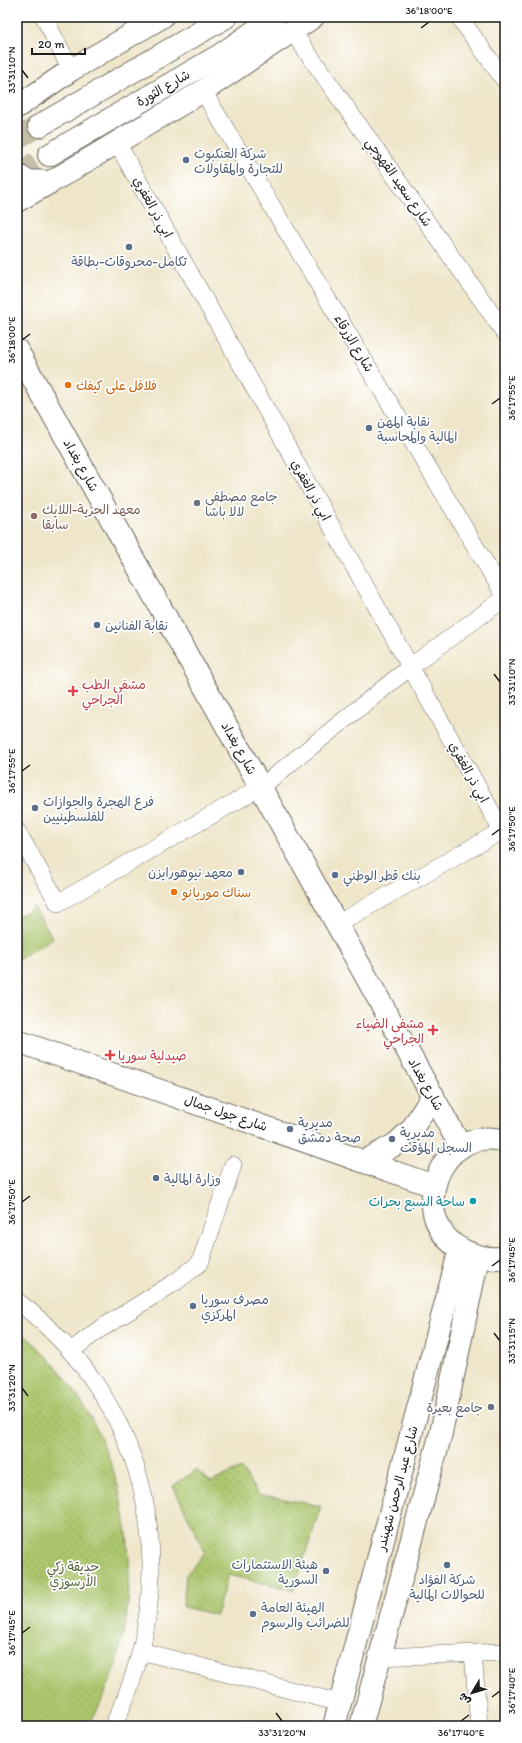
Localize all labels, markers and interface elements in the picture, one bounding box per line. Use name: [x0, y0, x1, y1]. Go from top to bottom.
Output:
text: 36°18'00"E: [405, 4, 453, 17]
scale bar: [32, 30, 85, 56]
text: 20 m: [38, 37, 65, 51]
text: 33°31'10"N: [5, 46, 18, 94]
street label: شارع الثورة: [134, 67, 193, 111]
street label: شارع سعيد القهوجي: [360, 135, 435, 231]
place label: شركة العنكبوت للتجارة والمقاولات: [194, 146, 283, 178]
marker: شركة العنكبوت للتجارة والمقاولات: [181, 155, 191, 165]
street label: ابي ذر الغفري: [127, 174, 176, 242]
marker: تكامل-محروقات-بطاقة: [124, 242, 134, 252]
place label: تكامل-محروقات-بطاقة: [71, 254, 187, 271]
street label: شارع الزرقاء: [329, 312, 377, 375]
text: 36°18'00"E: [5, 316, 18, 364]
text: 36°17'55"E: [505, 375, 518, 420]
place label: فلافل على كيفك: [76, 378, 157, 395]
marker: فلافل على كيفك: [63, 380, 73, 390]
place label: نقابة المهن المالية والمحاسبة: [377, 414, 457, 445]
marker: نقابة المهن المالية والمحاسبة: [364, 423, 374, 433]
street label: شارع بغداد: [59, 436, 102, 495]
street label: ابي ذر الغفري: [285, 457, 334, 525]
place label: جامع مصطفى لالا باشا: [205, 489, 278, 520]
marker: جامع مصطفى لالا باشا: [192, 498, 202, 508]
place label: معهد الحرية-اللايك سابقا: [42, 502, 141, 533]
marker: معهد الحرية-اللايك سابقا: [29, 511, 39, 521]
place label: نقابة الفنانين: [105, 618, 168, 634]
marker: نقابة الفنانين: [92, 620, 102, 630]
text: 33°31'10"N: [505, 658, 518, 706]
place label: مشفى الطب الجراحي: [82, 677, 146, 711]
marker: مشفى الطب الجراحي: [67, 685, 79, 697]
street label: شارع بغداد: [217, 719, 260, 778]
street label: ابي ذر الغفري: [443, 739, 492, 807]
text: 36°17'55"E: [5, 748, 18, 793]
place label: فرع الهجرة والجوازات للفلسطينيين: [43, 794, 154, 825]
marker: فرع الهجرة والجوازات للفلسطينيين: [30, 803, 40, 813]
text: 36°17'50"E: [505, 806, 518, 852]
place label: معهد نيوهورايزن: [148, 865, 233, 881]
marker: معهد نيوهورايزن: [236, 867, 246, 877]
place label: بنك قطر الوطني: [343, 868, 421, 887]
marker: بنك قطر الوطني: [330, 870, 340, 880]
place label: سناك موريانو: [181, 885, 251, 901]
marker: سناك موريانو: [169, 887, 179, 897]
place label: مشفى الضياء الجراحي: [355, 1016, 424, 1050]
marker: مشفى الضياء الجراحي: [427, 1024, 439, 1036]
place label: صيدلية سوريا: [118, 1048, 187, 1064]
marker: صيدلية سوريا: [105, 1050, 115, 1060]
street label: شارع بغداد: [404, 1055, 447, 1114]
street label: شارع جول جمال: [182, 1092, 269, 1136]
place label: مديرية صحة دمشق: [298, 1115, 361, 1145]
marker: مديرية صحة دمشق: [285, 1124, 295, 1134]
place label: مديرية السجل المؤقت: [400, 1125, 472, 1156]
marker: مديرية السجل المؤقت: [387, 1134, 397, 1144]
place label: وزارة المالية: [164, 1171, 221, 1187]
marker: وزارة المالية: [151, 1173, 161, 1183]
text: 36°17'50"E: [5, 1179, 18, 1225]
place label: ساحة السبع بحرات: [369, 1194, 465, 1212]
marker: ساحة السبع بحرات: [468, 1196, 478, 1206]
text: 36°17'45"E: [505, 1237, 518, 1283]
place label: مصرف سوريا المركزي: [201, 1292, 269, 1324]
marker: مصرف سوريا المركزي: [188, 1301, 198, 1311]
text: 33°31'15"N: [505, 1318, 518, 1364]
text: 33°31'20"N: [5, 1364, 18, 1412]
place label: جامع بعيرة: [426, 1400, 483, 1418]
marker: جامع بعيرة: [486, 1402, 496, 1412]
street label: شارع عبد الرحمن شهبندر: [373, 1424, 423, 1553]
place label: هيئة الاستثمارات السورية: [232, 1557, 318, 1588]
park label: حديقة زكي الأرسوزي: [47, 1559, 99, 1591]
marker: شركة الفؤاد للحوالات المالية: [442, 1560, 452, 1570]
marker: هيئة الاستثمارات السورية: [321, 1566, 331, 1576]
place label: شركة الفؤاد للحوالات المالية: [409, 1572, 485, 1603]
place label: الهيئة العامة للضرائب والرسوم: [261, 1600, 350, 1633]
marker: الهيئة العامة للضرائب والرسوم: [248, 1609, 258, 1619]
text: 36°17'45"E: [5, 1610, 18, 1656]
text: 36°17'40"E: [505, 1667, 518, 1714]
north arrow: [452, 1673, 492, 1713]
text: ش: [456, 1690, 473, 1708]
text: 33°31'20"N: [258, 1726, 306, 1739]
text: 36°17'40"E: [438, 1726, 485, 1739]

